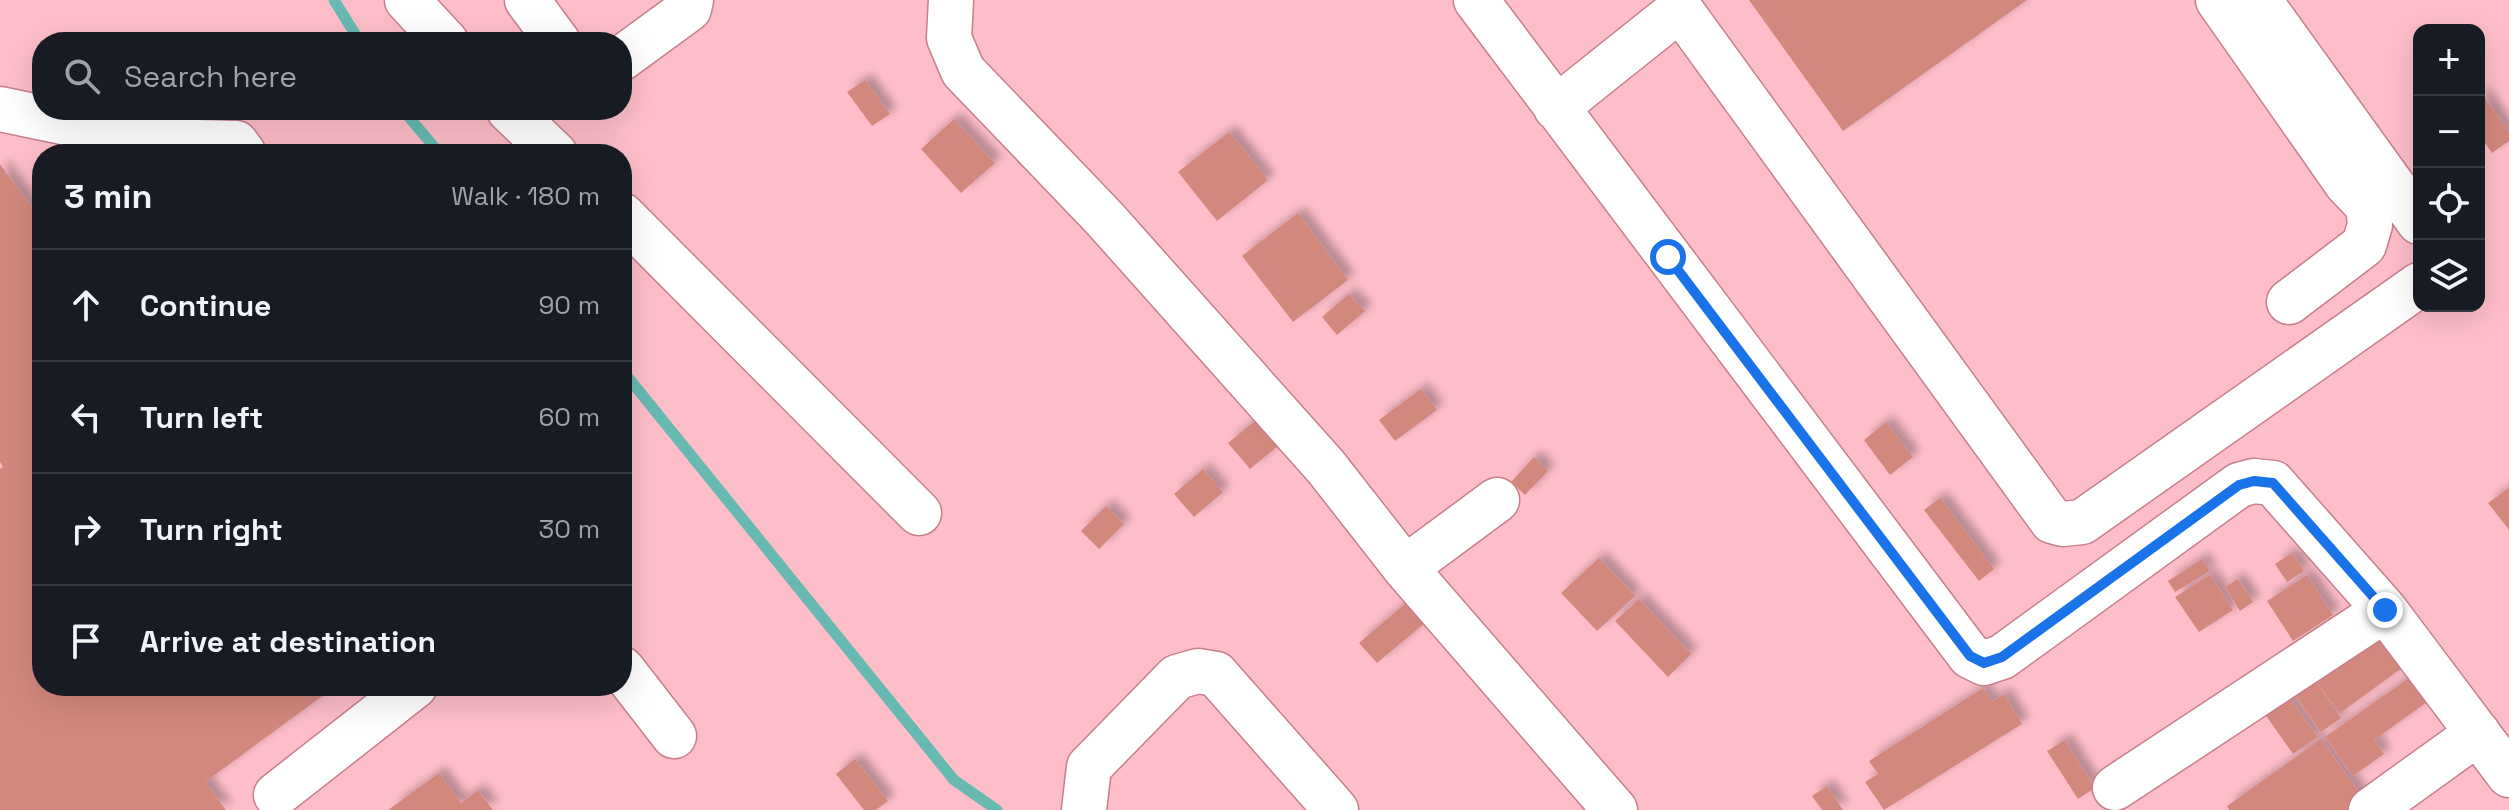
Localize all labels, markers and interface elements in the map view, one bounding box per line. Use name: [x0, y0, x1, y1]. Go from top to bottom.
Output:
map controls: [2413, 24, 2485, 312]
button: +: [2413, 24, 2485, 96]
search box: [32, 32, 632, 120]
icon: search: [60, 54, 104, 98]
text: Search here: [124, 57, 297, 96]
button: −: [2413, 96, 2485, 168]
button: locate: [2413, 168, 2485, 240]
text: 3 min: [64, 175, 152, 218]
text: Walk · 180 m: [451, 179, 600, 213]
route start: [1650, 239, 1686, 275]
button: layers: [2413, 240, 2485, 312]
icon: ahead: [64, 283, 108, 327]
text: Continue: [140, 286, 271, 325]
text: 90 m: [538, 288, 600, 322]
icon: left: [64, 395, 108, 439]
text: Turn left: [140, 398, 263, 437]
text: 60 m: [538, 400, 600, 434]
icon: right: [64, 507, 108, 551]
text: Turn right: [140, 510, 283, 549]
text: 30 m: [539, 512, 600, 546]
route end: [2367, 592, 2403, 628]
icon: arrive: [64, 619, 108, 663]
text: Arrive at destination: [140, 622, 436, 661]

